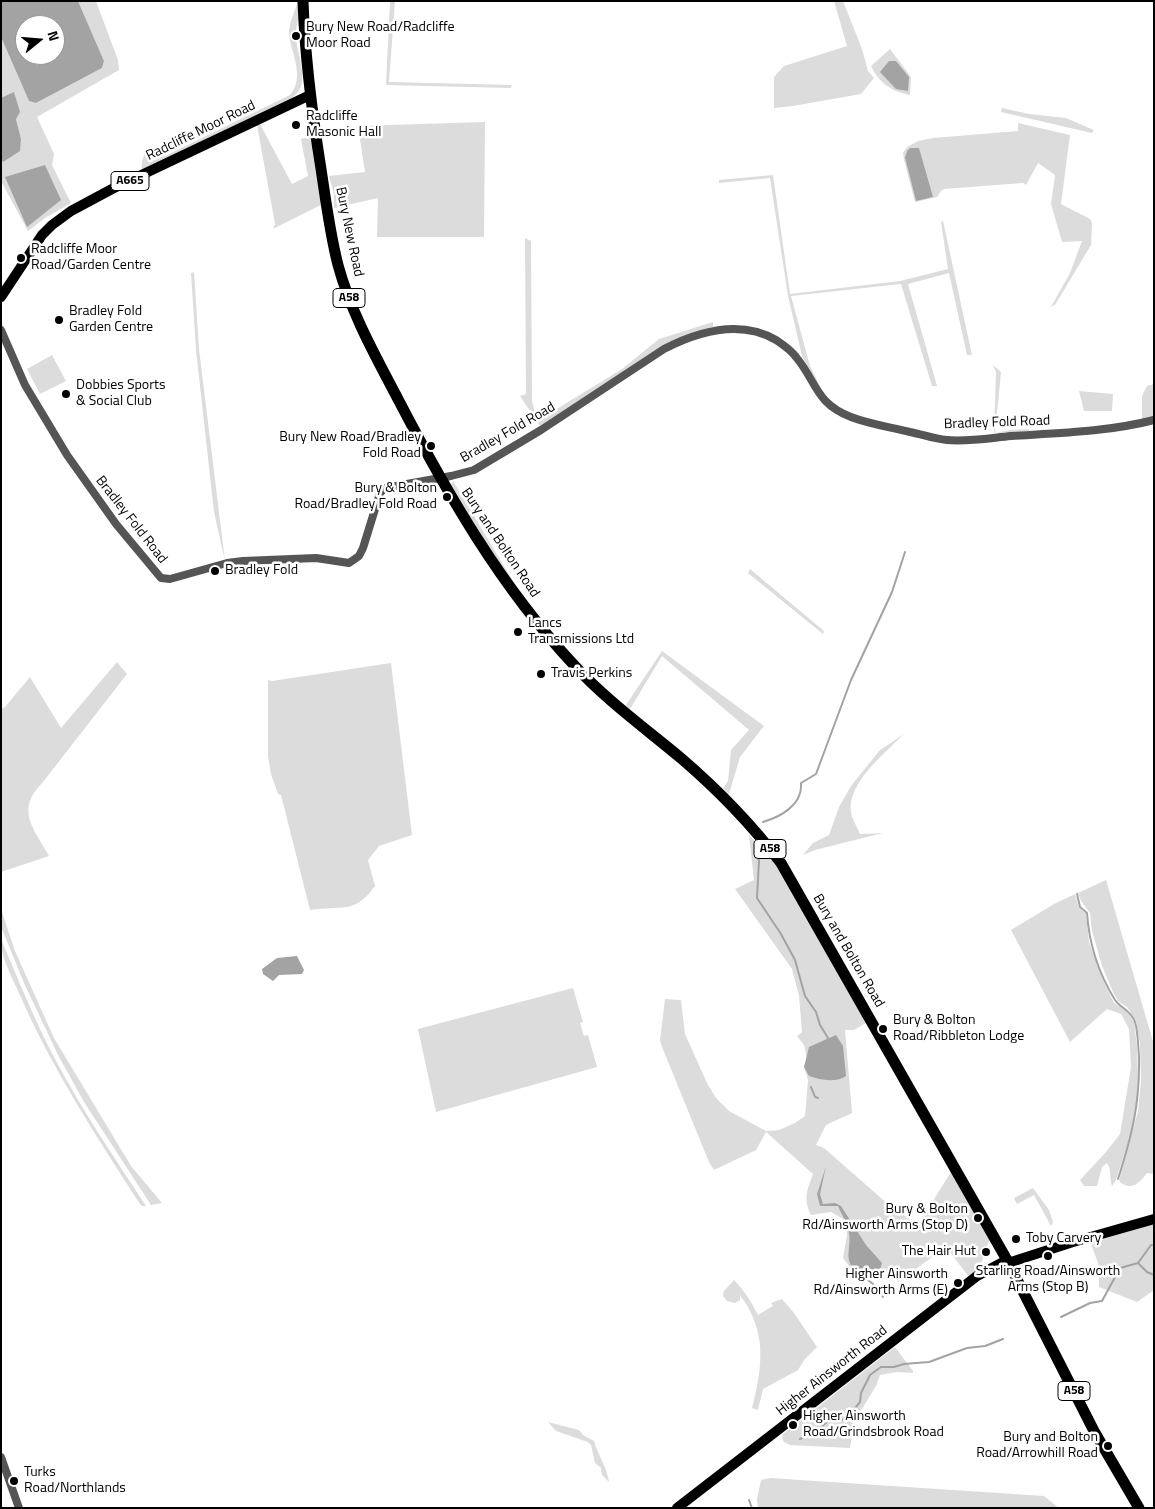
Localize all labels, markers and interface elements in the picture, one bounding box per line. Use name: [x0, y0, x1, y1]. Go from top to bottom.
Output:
north arrow: [15, 15, 65, 65]
place label: Bury New Road/Radcliffe Moor Road: [306, 20, 455, 52]
text: N: [42, 28, 65, 43]
marker: Bury New Road/Radcliffe Moor Road: [290, 30, 302, 42]
street label: Radcliffe Moor Road: [144, 97, 258, 165]
place label: Radcliffe Masonic Hall: [306, 109, 381, 142]
marker: Radcliffe Masonic Hall: [290, 119, 302, 131]
road number: A665: [111, 172, 149, 190]
street label: Bury New Road: [331, 186, 367, 278]
place label: Radcliffe Moor Road/Garden Centre: [31, 242, 151, 274]
marker: Radcliffe Moor Road/Garden Centre: [15, 252, 27, 264]
road number: A58: [333, 288, 365, 308]
place label: Bradley Fold Garden Centre: [69, 304, 153, 336]
marker: Bradley Fold Garden Centre: [53, 314, 65, 326]
place label: Dobbies Sports & Social Club: [76, 378, 166, 411]
marker: Dobbies Sports & Social Club: [60, 388, 72, 400]
street label: Bradley Fold Road: [458, 399, 558, 467]
street label: Bradley Fold Road: [944, 413, 1050, 433]
place label: Bury New Road/Bradley Fold Road: [279, 430, 421, 462]
marker: Bury New Road/Bradley Fold Road: [425, 440, 437, 452]
street label: Bradley Fold Road: [92, 473, 170, 567]
place label: Bury & Bolton Road/Bradley Fold Road: [294, 481, 437, 514]
street label: Bury and Bolton Road: [457, 485, 543, 601]
marker: Bury & Bolton Road/Bradley Fold Road: [441, 491, 453, 503]
place label: Bradley Fold: [225, 563, 298, 579]
marker: Bradley Fold: [209, 565, 221, 577]
place label: Lancs Transmissions Ltd: [528, 616, 634, 648]
marker: Lancs Transmissions Ltd: [512, 626, 524, 638]
place label: Travis Perkins: [551, 666, 632, 682]
marker: Travis Perkins: [535, 668, 547, 680]
road number: A58: [754, 840, 786, 859]
street label: Bury and Bolton Road: [809, 891, 887, 1011]
place label: Bury & Bolton Road/Ribbleton Lodge: [893, 1013, 1024, 1046]
marker: Bury & Bolton Road/Ribbleton Lodge: [877, 1023, 889, 1035]
place label: Bury & Bolton Rd/Ainsworth Arms (Stop D): [802, 1202, 968, 1234]
marker: Bury & Bolton Rd/Ainsworth Arms (Stop D): [972, 1212, 984, 1224]
place label: Toby Carvery: [1026, 1231, 1101, 1247]
marker: Toby Carvery: [1010, 1233, 1022, 1245]
place label: The Hair Hut: [902, 1244, 976, 1260]
marker: The Hair Hut: [980, 1246, 992, 1258]
marker: Starling Road/Ainsworth Arms (Stop B): [1042, 1250, 1054, 1262]
place label: Starling Road/Ainsworth Arms (Stop B): [976, 1264, 1120, 1296]
place label: Higher Ainsworth Rd/Ainsworth Arms (E): [814, 1267, 948, 1300]
marker: Higher Ainsworth Rd/Ainsworth Arms (E): [952, 1277, 964, 1289]
street label: Higher Ainsworth Road: [773, 1322, 891, 1420]
road number: A58: [1058, 1382, 1090, 1400]
place label: Higher Ainsworth Road/Grindsbrook Road: [803, 1409, 944, 1441]
marker: Higher Ainsworth Road/Grindsbrook Road: [787, 1419, 799, 1431]
place label: Bury and Bolton Road/Arrowhill Road: [976, 1430, 1098, 1462]
marker: Bury and Bolton Road/Arrowhill Road: [1102, 1440, 1114, 1452]
place label: Turks Road/Northlands: [24, 1465, 126, 1498]
marker: Turks Road/Northlands: [8, 1475, 20, 1487]

